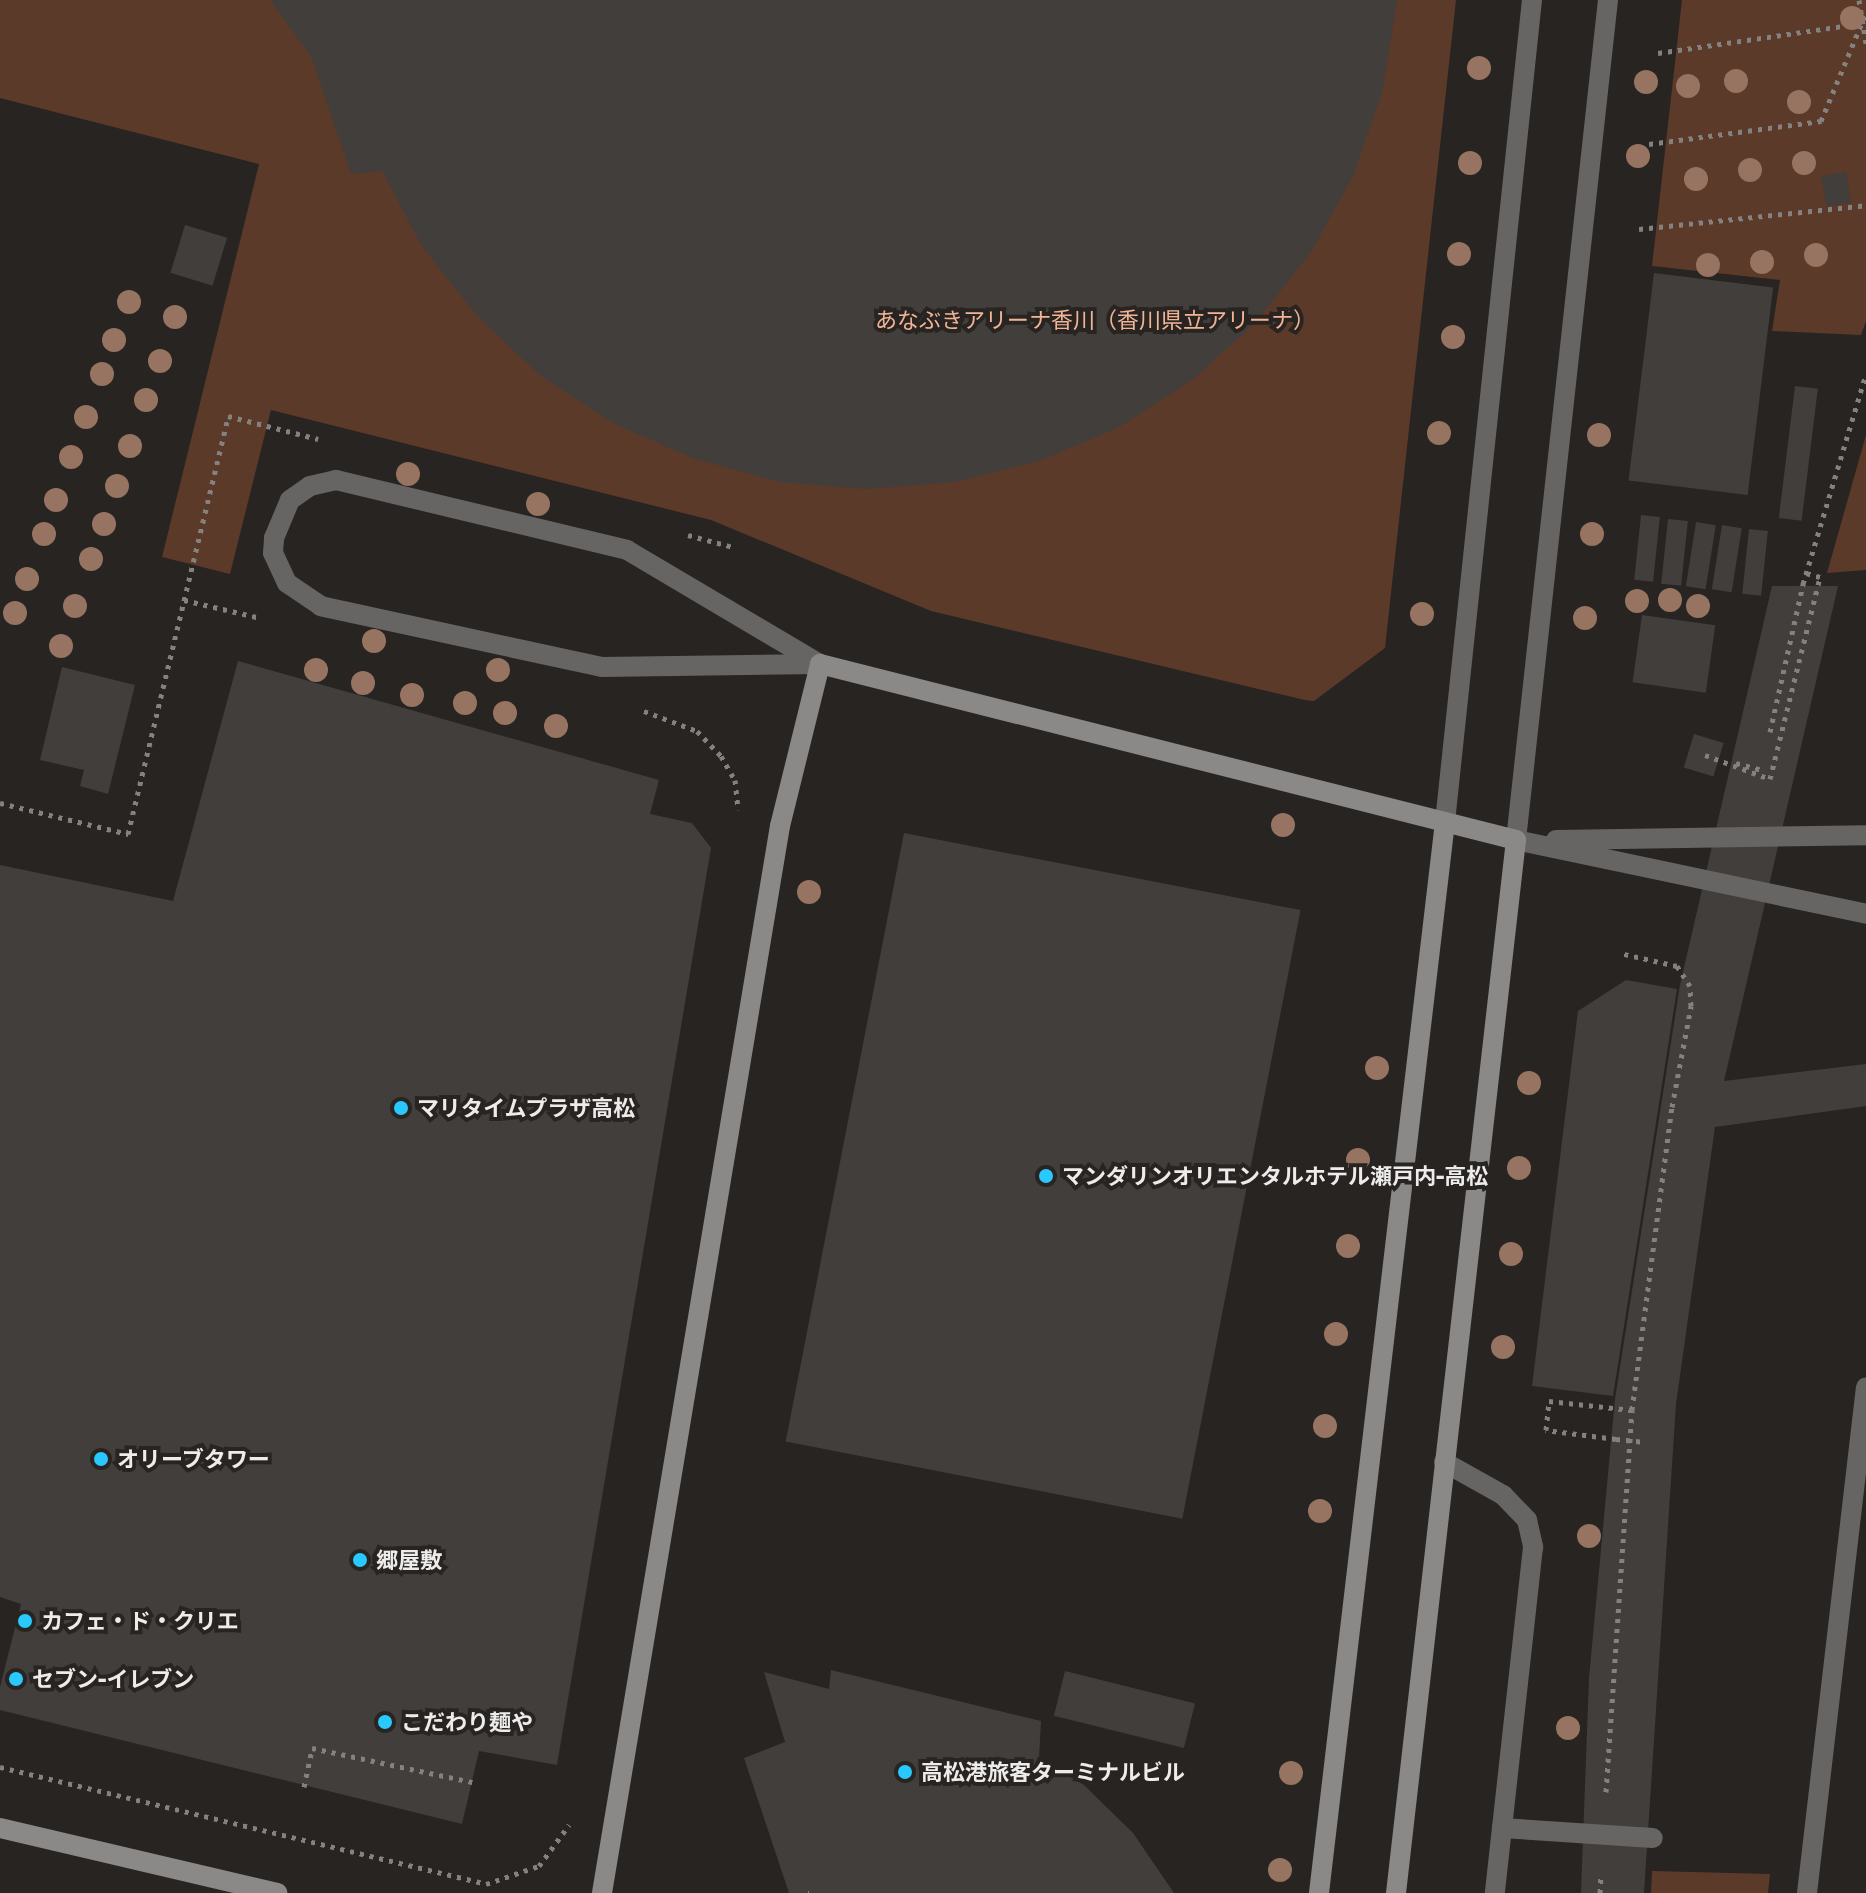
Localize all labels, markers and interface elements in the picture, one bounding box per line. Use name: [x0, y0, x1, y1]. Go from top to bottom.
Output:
park label: あなぶきアリーナ香川（香川県立アリーナ）: [875, 307, 1315, 333]
place label: マリタイムプラザ高松: [417, 1095, 637, 1121]
marker: マリタイムプラザ高松: [392, 1099, 410, 1117]
place label: マンダリンオリエンタルホテル瀬戸内-高松: [1062, 1163, 1488, 1189]
marker: マンダリンオリエンタルホテル瀬戸内-高松: [1037, 1167, 1055, 1185]
place label: オリーブタワー: [117, 1446, 271, 1472]
marker: オリーブタワー: [92, 1450, 110, 1468]
place label: 郷屋敷: [376, 1547, 442, 1573]
marker: 郷屋敷: [351, 1551, 369, 1569]
place label: カフェ・ド・クリエ: [41, 1608, 239, 1634]
marker: カフェ・ド・クリエ: [16, 1612, 34, 1630]
place label: セブン-イレブン: [32, 1666, 194, 1692]
marker: セブン-イレブン: [7, 1670, 25, 1688]
place label: こだわり麺や: [401, 1709, 533, 1735]
marker: こだわり麺や: [376, 1713, 394, 1731]
place label: 高松港旅客ターミナルビル: [921, 1759, 1185, 1785]
marker: 高松港旅客ターミナルビル: [896, 1763, 914, 1781]

